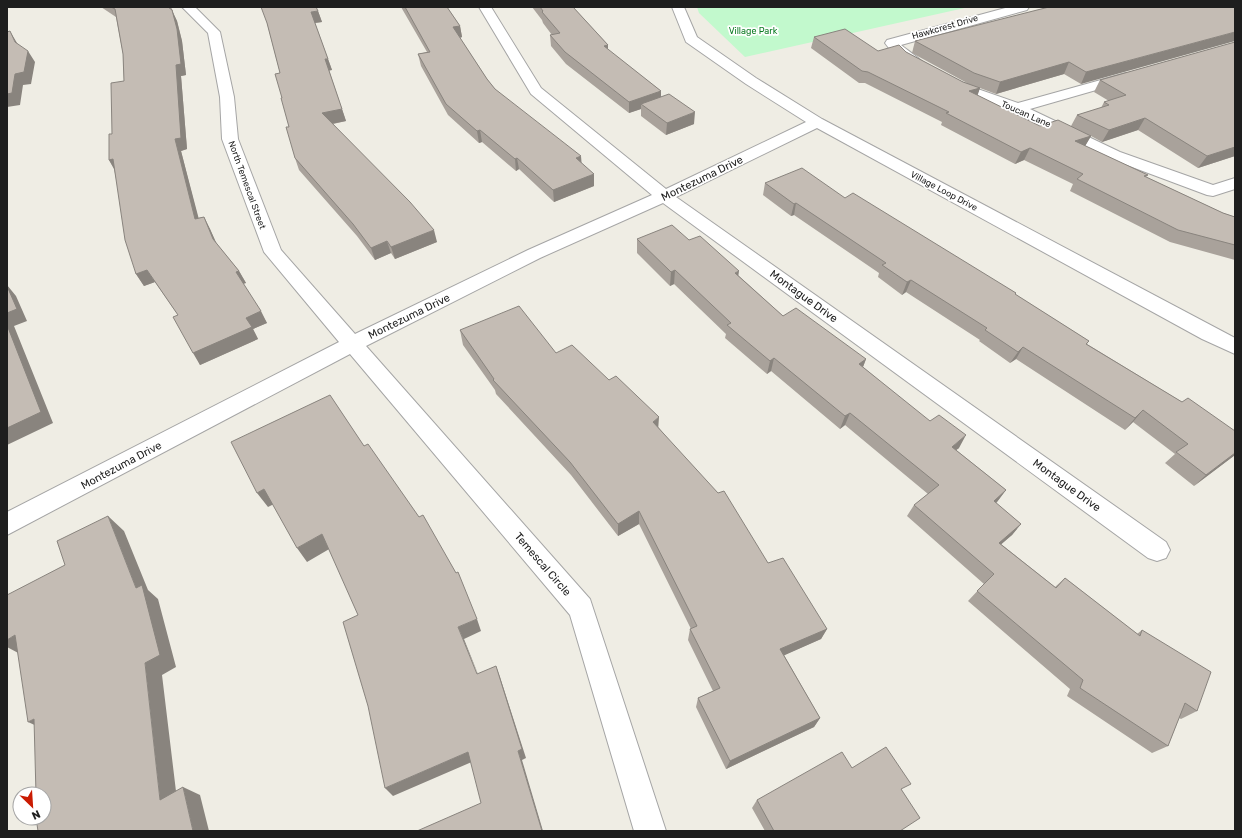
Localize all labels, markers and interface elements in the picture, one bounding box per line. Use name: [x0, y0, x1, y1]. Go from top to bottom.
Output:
street label: Hawkcrest Drive: [911, 13, 979, 41]
park label: Village Park: [729, 26, 778, 36]
street label: Toucan Lane: [1000, 99, 1052, 129]
street label: North Temescal Street: [226, 139, 268, 231]
street label: Montezuma Drive: [659, 153, 745, 204]
street label: Village Loop Drive: [909, 169, 979, 213]
street label: Montague Drive: [767, 267, 840, 325]
street label: Montezuma Drive: [366, 291, 452, 342]
street label: Montezuma Drive: [79, 439, 164, 492]
street label: Montague Drive: [1030, 456, 1103, 514]
street label: Temescal Circle: [512, 530, 574, 599]
north arrow: [12, 786, 52, 826]
text: N: [30, 807, 42, 822]

